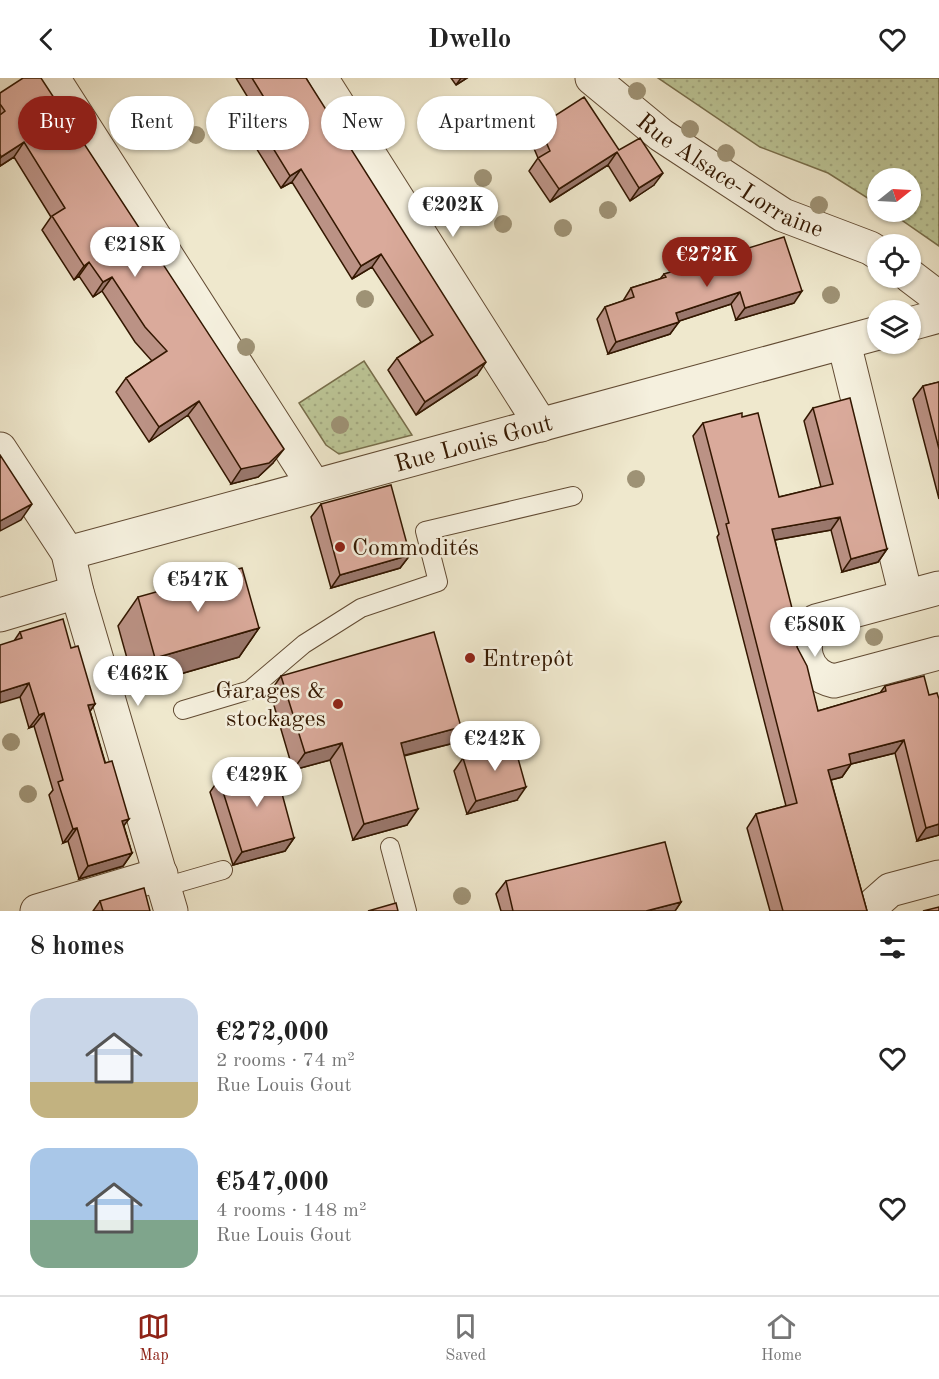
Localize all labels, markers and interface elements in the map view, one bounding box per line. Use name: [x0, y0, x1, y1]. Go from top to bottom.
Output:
icon: back: [30, 23, 63, 56]
icon: heart: [876, 23, 909, 56]
text: Dwello: [428, 26, 511, 53]
chip: Buy: [18, 96, 97, 150]
chip: Rent: [109, 96, 194, 150]
chip: Filters: [206, 96, 309, 150]
chip: New: [321, 96, 405, 150]
chip: Apartment: [417, 96, 557, 150]
street label: Rue Alsace-Lorraine: [631, 110, 826, 243]
north arrow: [867, 168, 921, 222]
map controls: [867, 168, 921, 354]
pin: €202K: [411, 187, 495, 238]
text: €202K: [422, 196, 484, 216]
pin: €218K: [93, 227, 177, 278]
button: locate: [867, 234, 921, 288]
text: €218K: [104, 236, 166, 256]
pin: €272K: [665, 237, 749, 288]
text: €272K: [676, 246, 738, 266]
button: layers: [867, 300, 921, 354]
street label: Rue Louis Gout: [392, 412, 555, 478]
place label: Commodités: [352, 537, 479, 561]
marker: Commodités: [333, 540, 347, 554]
pin: €547K: [156, 562, 240, 613]
text: €547K: [167, 571, 229, 591]
pin: €580K: [773, 607, 857, 658]
text: €580K: [784, 616, 846, 636]
place label: Entrepôt: [482, 648, 574, 672]
marker: Entrepôt: [463, 651, 477, 665]
pin: €462K: [96, 656, 180, 707]
text: €462K: [107, 665, 169, 685]
place label: Garages & stockages: [215, 680, 326, 732]
marker: Garages & stockages: [331, 697, 345, 711]
pin: €242K: [453, 721, 537, 772]
text: €242K: [464, 730, 526, 750]
pin: €429K: [215, 757, 299, 808]
text: €429K: [226, 766, 288, 786]
icon: filters: [876, 931, 909, 964]
text: 8 homes: [30, 934, 124, 960]
text: €272,000: [216, 1020, 329, 1046]
icon: home: [78, 1022, 150, 1094]
icon: heart: [876, 1042, 909, 1075]
text: 2 rooms · 74 m²: [216, 1051, 355, 1071]
text: Rue Louis Gout: [216, 1076, 351, 1096]
text: €547,000: [216, 1170, 329, 1196]
icon: home: [78, 1172, 150, 1244]
icon: heart: [876, 1192, 909, 1225]
text: 4 rooms · 148 m²: [216, 1201, 366, 1221]
text: Rue Louis Gout: [216, 1226, 351, 1246]
tab: Map: [137, 1310, 170, 1366]
tab: Saved: [445, 1310, 486, 1366]
tab: Home: [761, 1310, 802, 1366]

